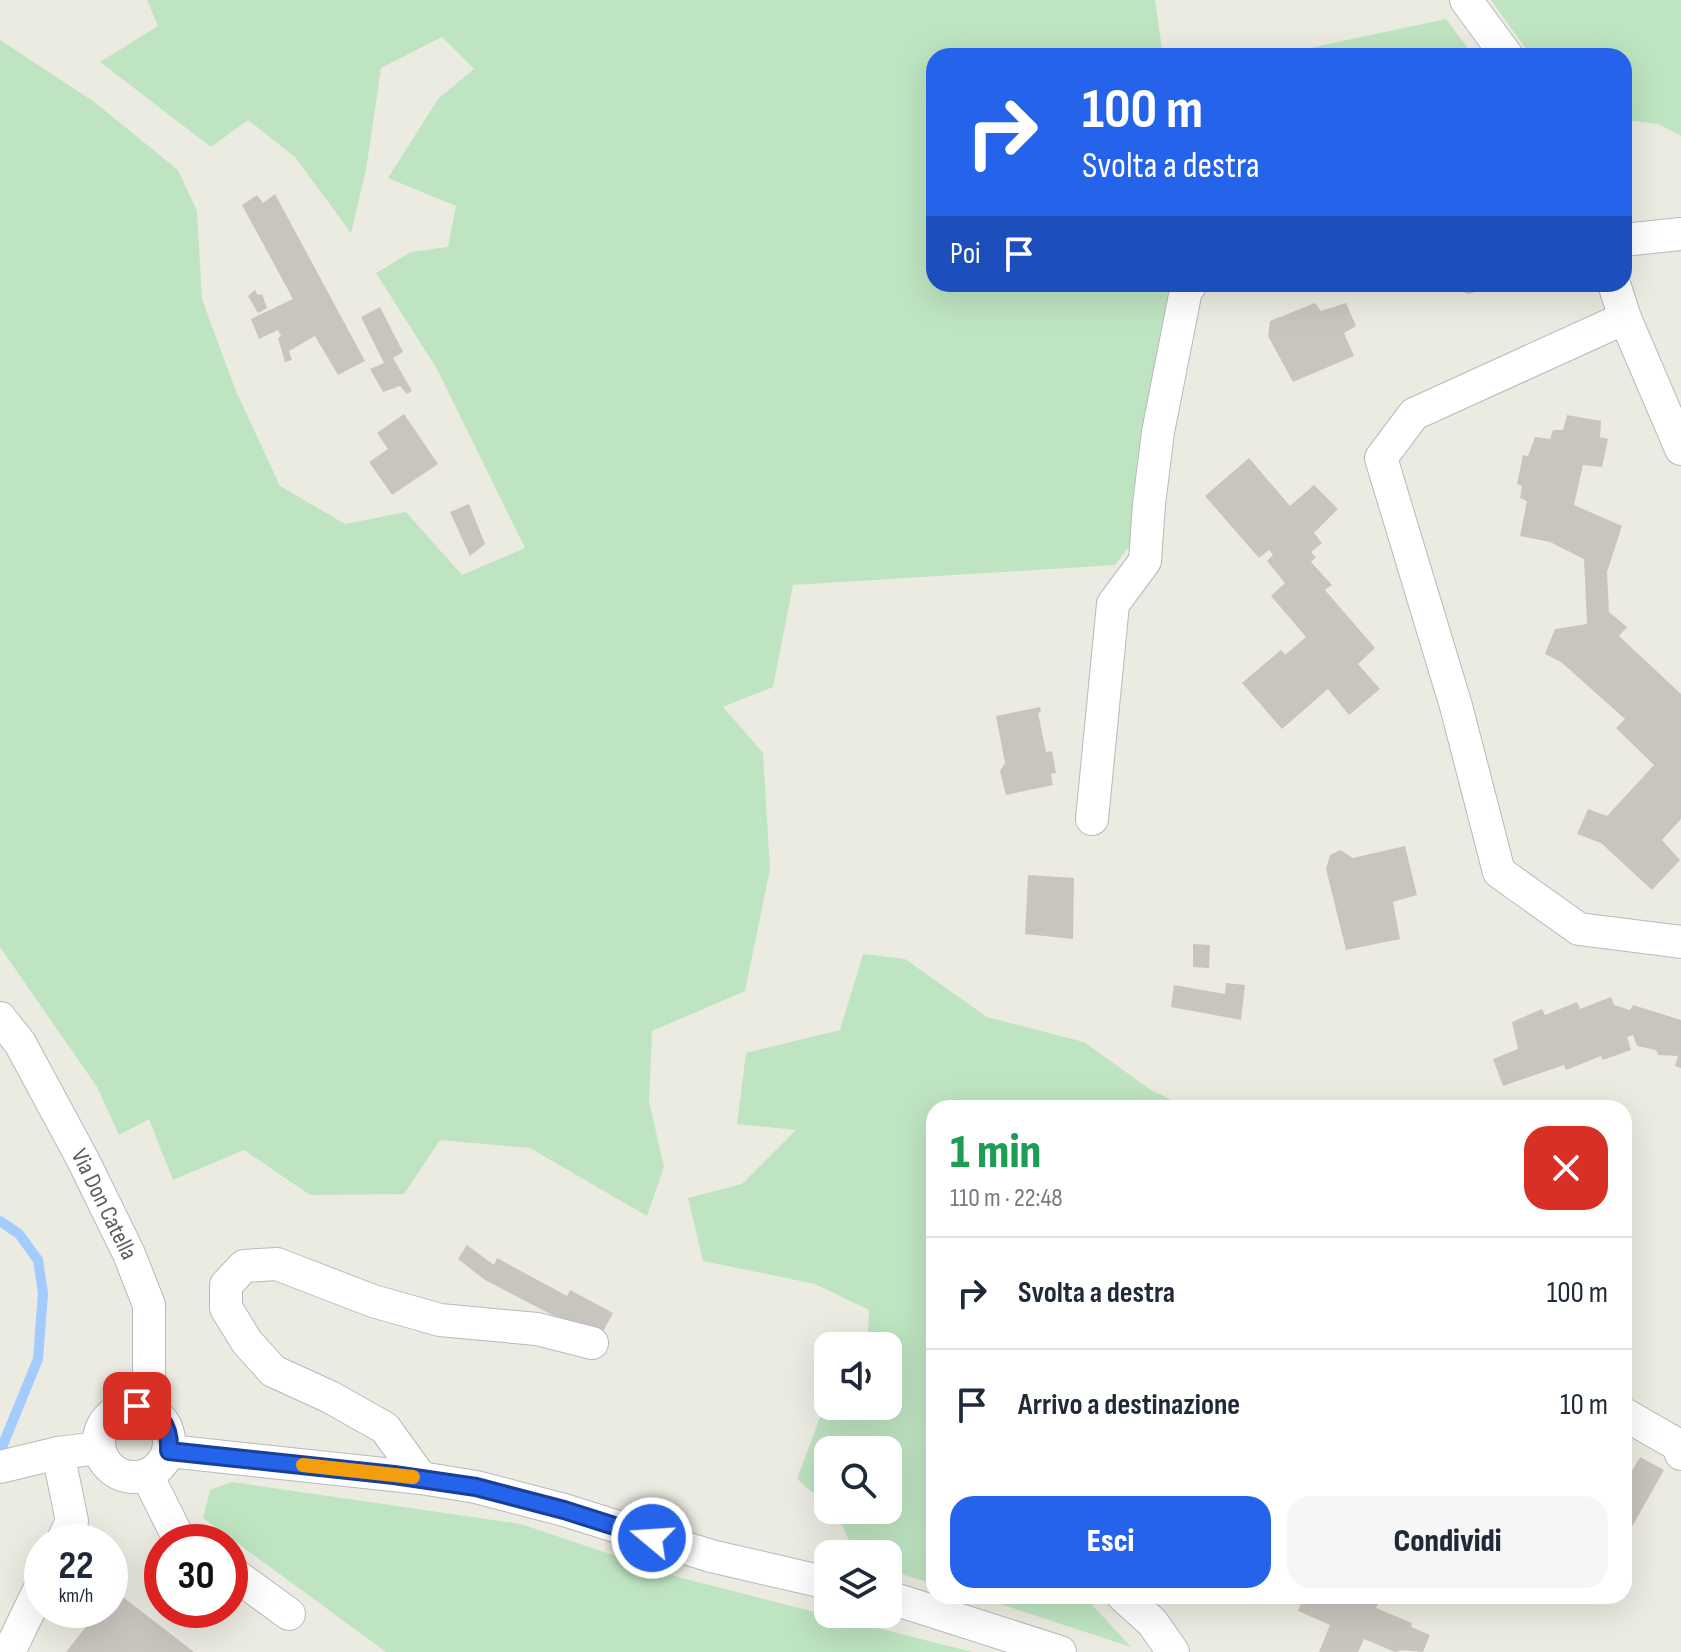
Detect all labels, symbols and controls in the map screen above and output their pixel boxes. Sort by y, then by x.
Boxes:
text: 100 m [1082,77,1203,144]
icon: right [950,80,1054,184]
text: Svolta a destra [1082,145,1260,188]
icon: arrive [997,232,1041,276]
text: Poi [950,236,981,272]
text: 1 min [950,1124,1041,1181]
button: close [1524,1126,1608,1210]
street label: Via Don Catella [65,1144,143,1264]
text: 110 m · 22:48 [950,1183,1063,1214]
icon: right [950,1271,994,1315]
text: Svolta a destra [1018,1275,1175,1311]
text: 100 m [1547,1275,1608,1311]
map controls [814,1332,902,1628]
button: sound [814,1332,902,1420]
pin [103,1372,171,1440]
icon: arrive [950,1383,994,1427]
icon: arrive [115,1384,159,1428]
text: Arrivo a destinazione [1018,1387,1240,1423]
text: 10 m [1560,1387,1608,1423]
button: search [814,1436,902,1524]
position arrow [610,1496,694,1580]
button: Esci [950,1496,1271,1588]
button: Condividi [1287,1496,1608,1588]
speed limit sign: 30 [144,1524,248,1628]
button: layers [814,1540,902,1628]
text: 22 [58,1542,94,1590]
text: km/h [59,1584,93,1608]

